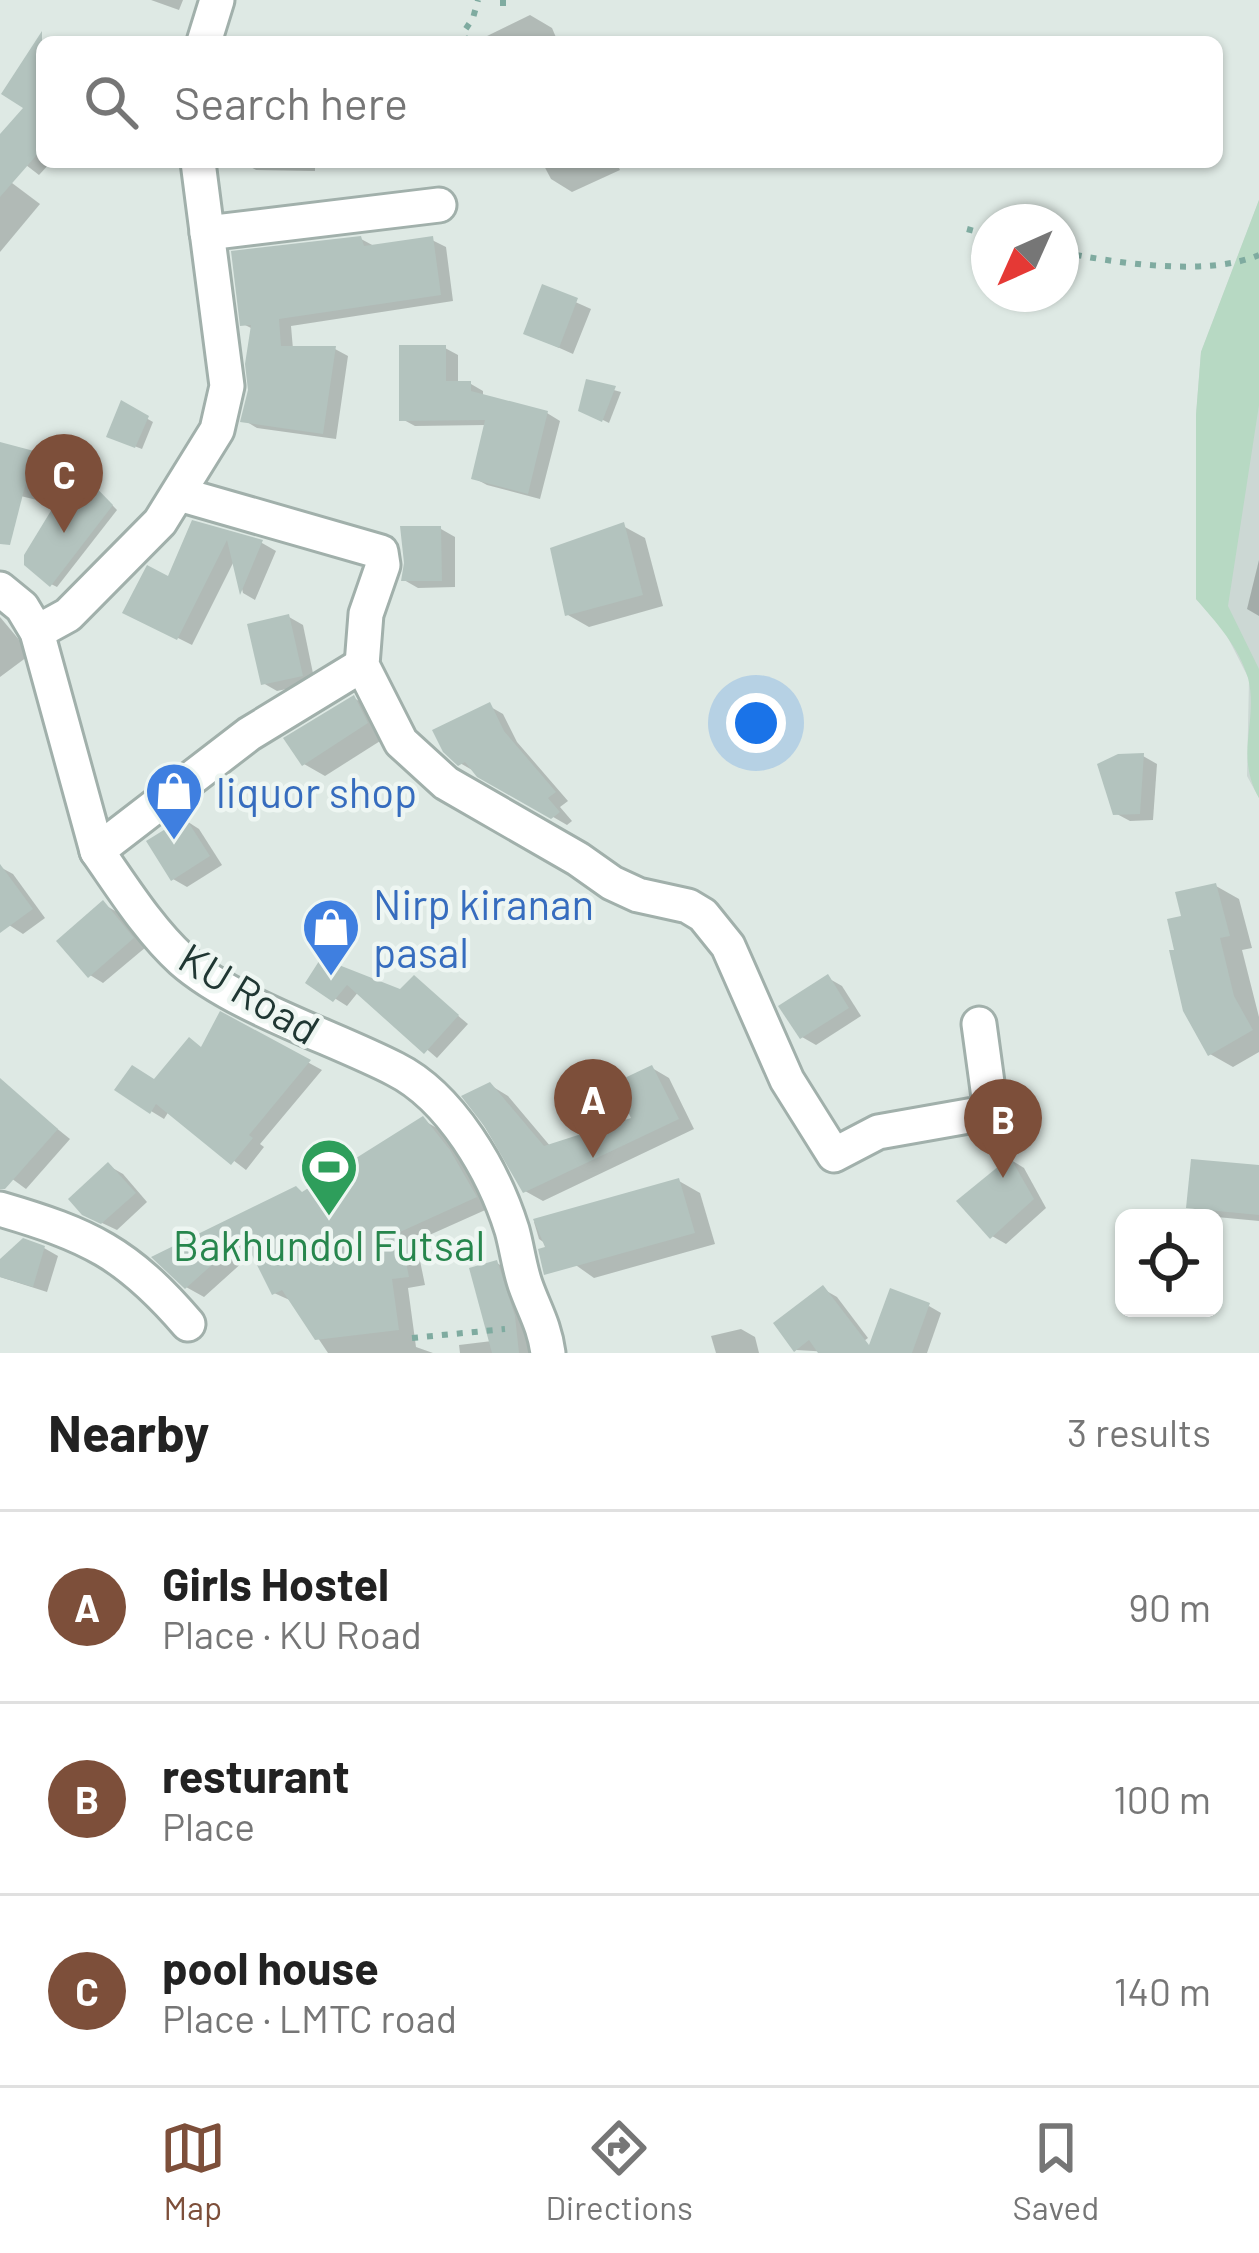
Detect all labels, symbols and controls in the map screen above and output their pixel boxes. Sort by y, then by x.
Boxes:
search box [36,36,1223,168]
icon: search [78,69,144,135]
text: Search here [174,75,408,129]
north arrow [971,204,1079,312]
pin: C [25,434,103,533]
your location [726,693,786,753]
shop icon: liquor shop [143,760,205,842]
place label: liquor shop [216,766,417,817]
place label: Nirp kiranan pasal [373,878,594,977]
shop icon: Nirp kiranan pasal [300,896,362,978]
street label: KU Road [171,931,329,1053]
pin: A [554,1059,632,1158]
pin: B [964,1079,1042,1178]
sports icon: Bakhundol Futsal [298,1136,360,1218]
map controls [1115,1209,1223,1317]
button: locate [1115,1209,1223,1317]
place label: Bakhundol Futsal [173,1219,485,1269]
text: Nearby [48,1401,209,1462]
text: 3 results [1067,1408,1211,1455]
text: Girls Hostel [162,1556,389,1610]
text: A [74,1583,100,1630]
text: 90 m [1129,1583,1211,1630]
text: Place · KU Road [162,1610,422,1657]
text: resturant [162,1748,350,1802]
text: B [75,1775,99,1822]
text: 100 m [1113,1775,1211,1822]
text: Place [162,1802,255,1849]
text: pool house [162,1940,379,1994]
text: C [75,1967,99,2014]
text: 140 m [1114,1967,1211,2014]
text: Place · LMTC road [162,1994,457,2041]
tab: Map [160,2115,226,2227]
tab: Directions [545,2115,693,2227]
tab: Saved [1013,2115,1099,2227]

